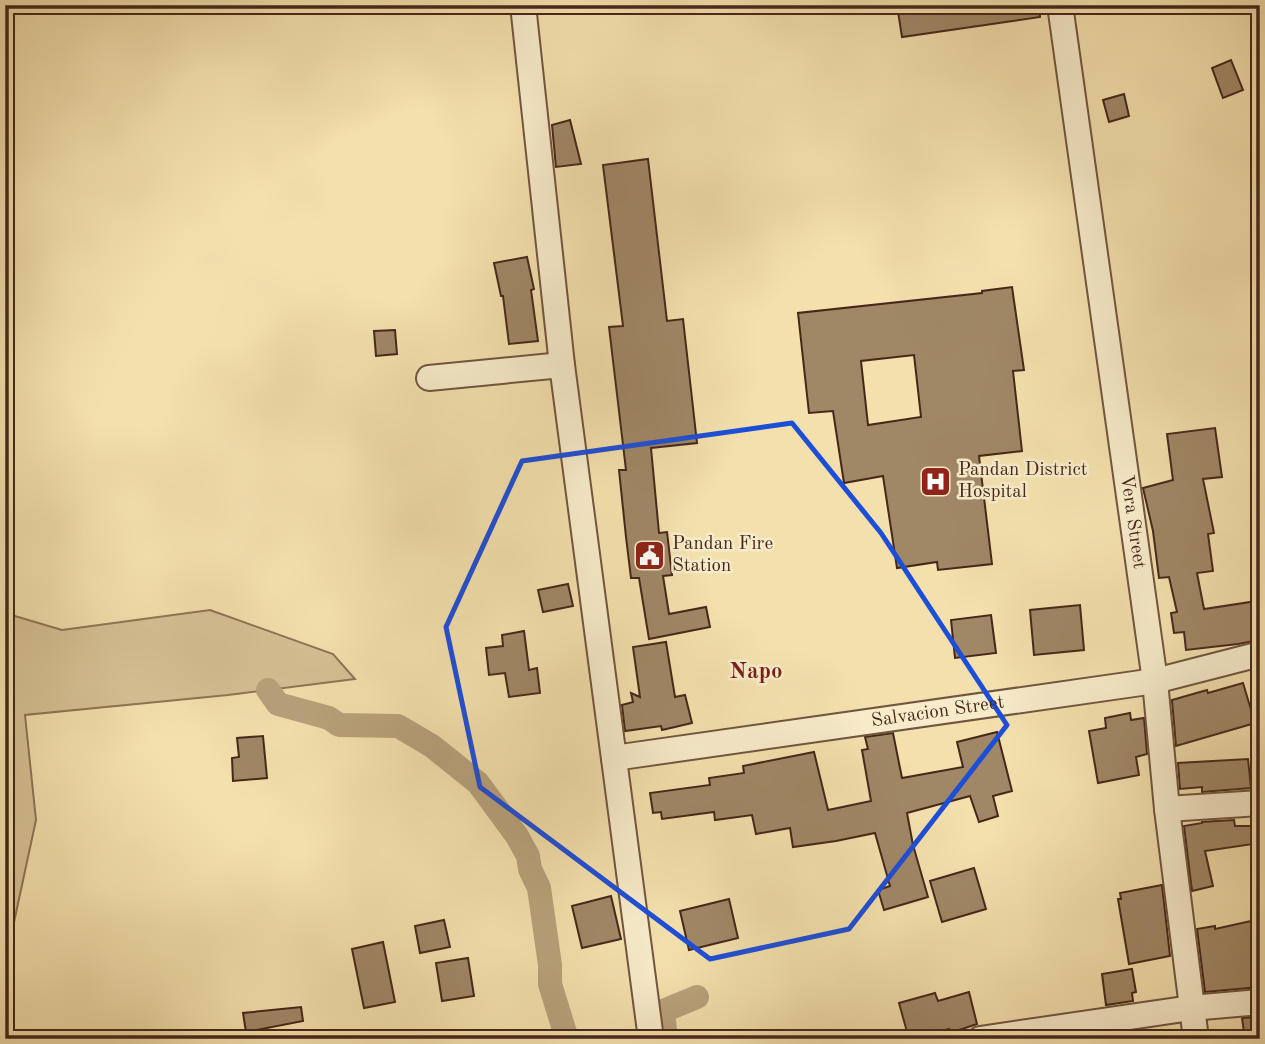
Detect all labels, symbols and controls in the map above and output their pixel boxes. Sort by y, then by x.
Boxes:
place label: Pandan District Hospital [958,461,1087,502]
hospital icon: Pandan District Hospital [918,464,952,498]
street label: Vera Street [1117,474,1149,570]
place label: Pandan Fire Station [672,535,773,576]
public building icon: Pandan Fire Station [632,538,666,572]
district label: Napo [729,660,783,683]
street label: Salvacion Street [870,693,1005,731]

